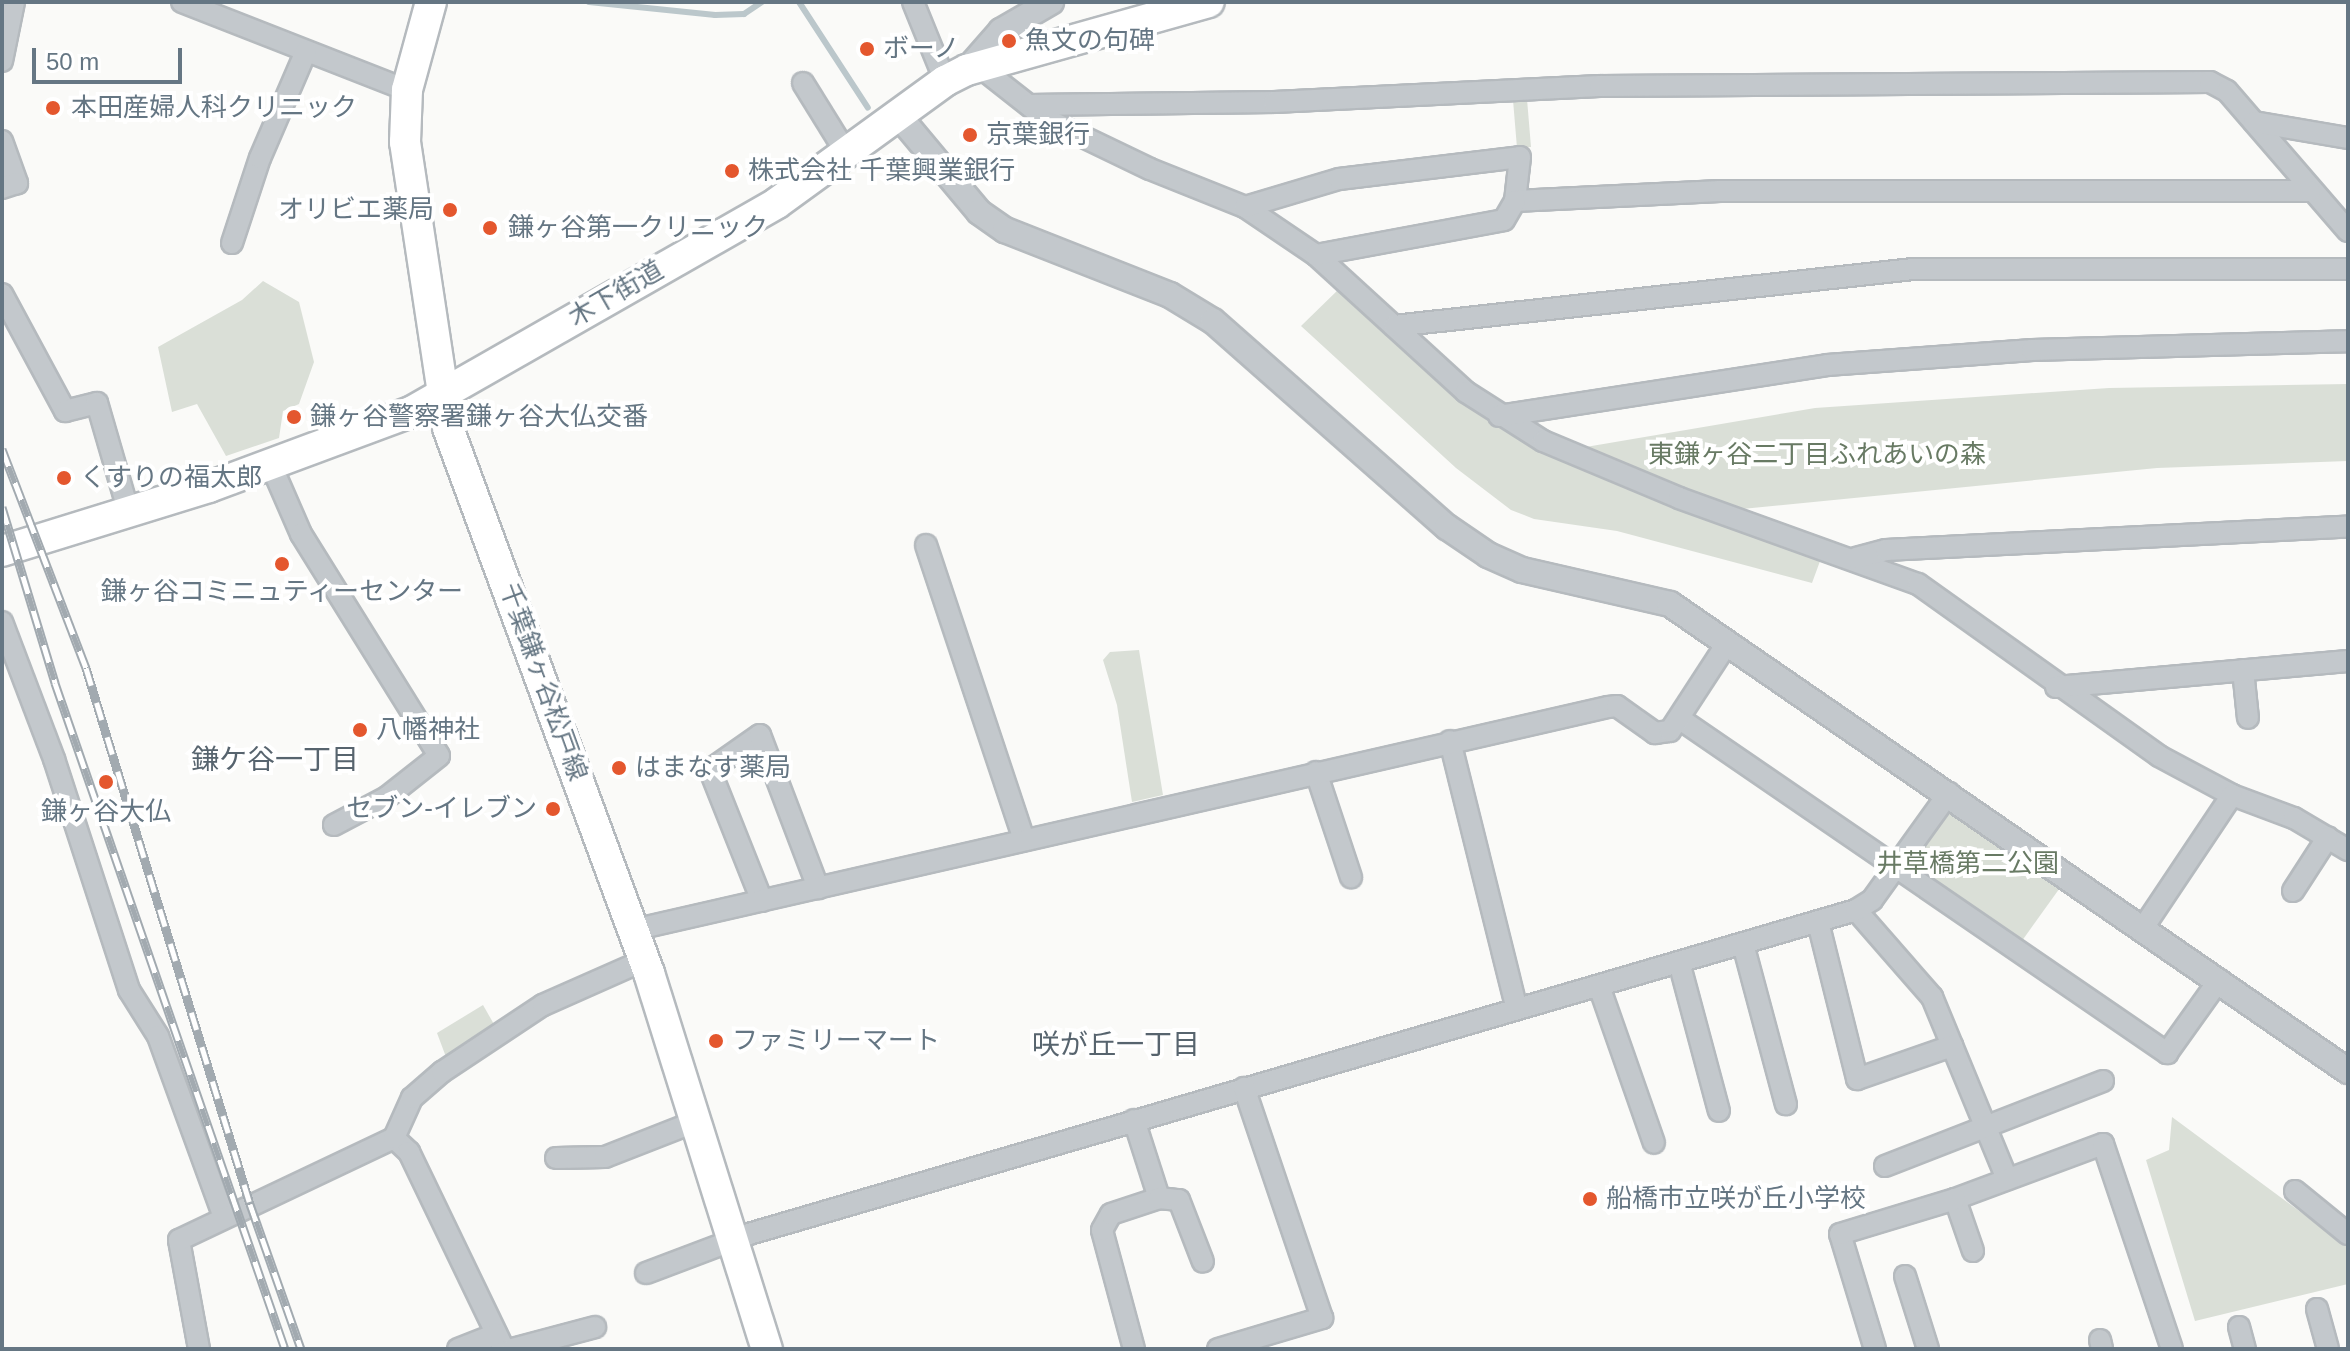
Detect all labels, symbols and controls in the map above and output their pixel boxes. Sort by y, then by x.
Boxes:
place label: 魚文の句碑 [1025,25,1155,57]
scale bar [36,32,186,82]
marker: 魚文の句碑 [1000,32,1018,50]
place label: ボーノ [883,33,961,65]
marker: ボーノ [858,40,876,58]
text: 50 m [46,48,99,75]
place label: 本田産婦人科クリニック [71,92,357,124]
marker: 本田産婦人科クリニック [42,97,64,119]
place label: 京葉銀行 [986,119,1090,151]
marker: 京葉銀行 [961,126,979,144]
place label: 株式会社 千葉興業銀行 [748,155,1015,187]
marker: 株式会社 千葉興業銀行 [723,162,741,180]
place label: オリビエ薬局 [278,194,434,226]
marker: オリビエ薬局 [441,201,459,219]
place label: 鎌ヶ谷第一クリニック [508,212,768,244]
marker: 鎌ヶ谷第一クリニック [479,217,501,239]
street label: 木下街道 [563,254,669,334]
place label: 鎌ヶ谷警察署鎌ヶ谷大仏交番 [310,401,648,433]
marker: 鎌ヶ谷警察署鎌ヶ谷大仏交番 [285,408,303,426]
park label: 東鎌ヶ谷二丁目ふれあいの森 [1648,439,1986,471]
place label: くすりの福太郎 [80,462,262,494]
marker: くすりの福太郎 [55,469,73,487]
marker: 鎌ヶ谷コミニュティーセンター [273,555,291,573]
place label: 鎌ヶ谷コミニュティーセンター [100,576,464,608]
street label: 千葉鎌ヶ谷松戸線 [493,579,593,785]
place label: 八幡神社 [376,714,480,746]
marker: 八幡神社 [351,721,369,739]
district label: 鎌ケ谷一丁目 [191,743,359,777]
place label: はまなす薬局 [635,752,791,784]
marker: はまなす薬局 [610,759,628,777]
marker: 鎌ヶ谷大仏 [95,771,117,793]
place label: セブン-イレブン [346,793,537,825]
place label: 鎌ヶ谷大仏 [41,796,171,828]
marker: セブン-イレブン [544,800,562,818]
park label: 井草橋第二公園 [1877,848,2059,880]
place label: ファミリーマート [732,1025,940,1057]
district label: 咲が丘一丁目 [1032,1028,1200,1062]
marker: ファミリーマート [707,1032,725,1050]
place label: 船橋市立咲が丘小学校 [1606,1183,1866,1215]
marker: 船橋市立咲が丘小学校 [1581,1190,1599,1208]

